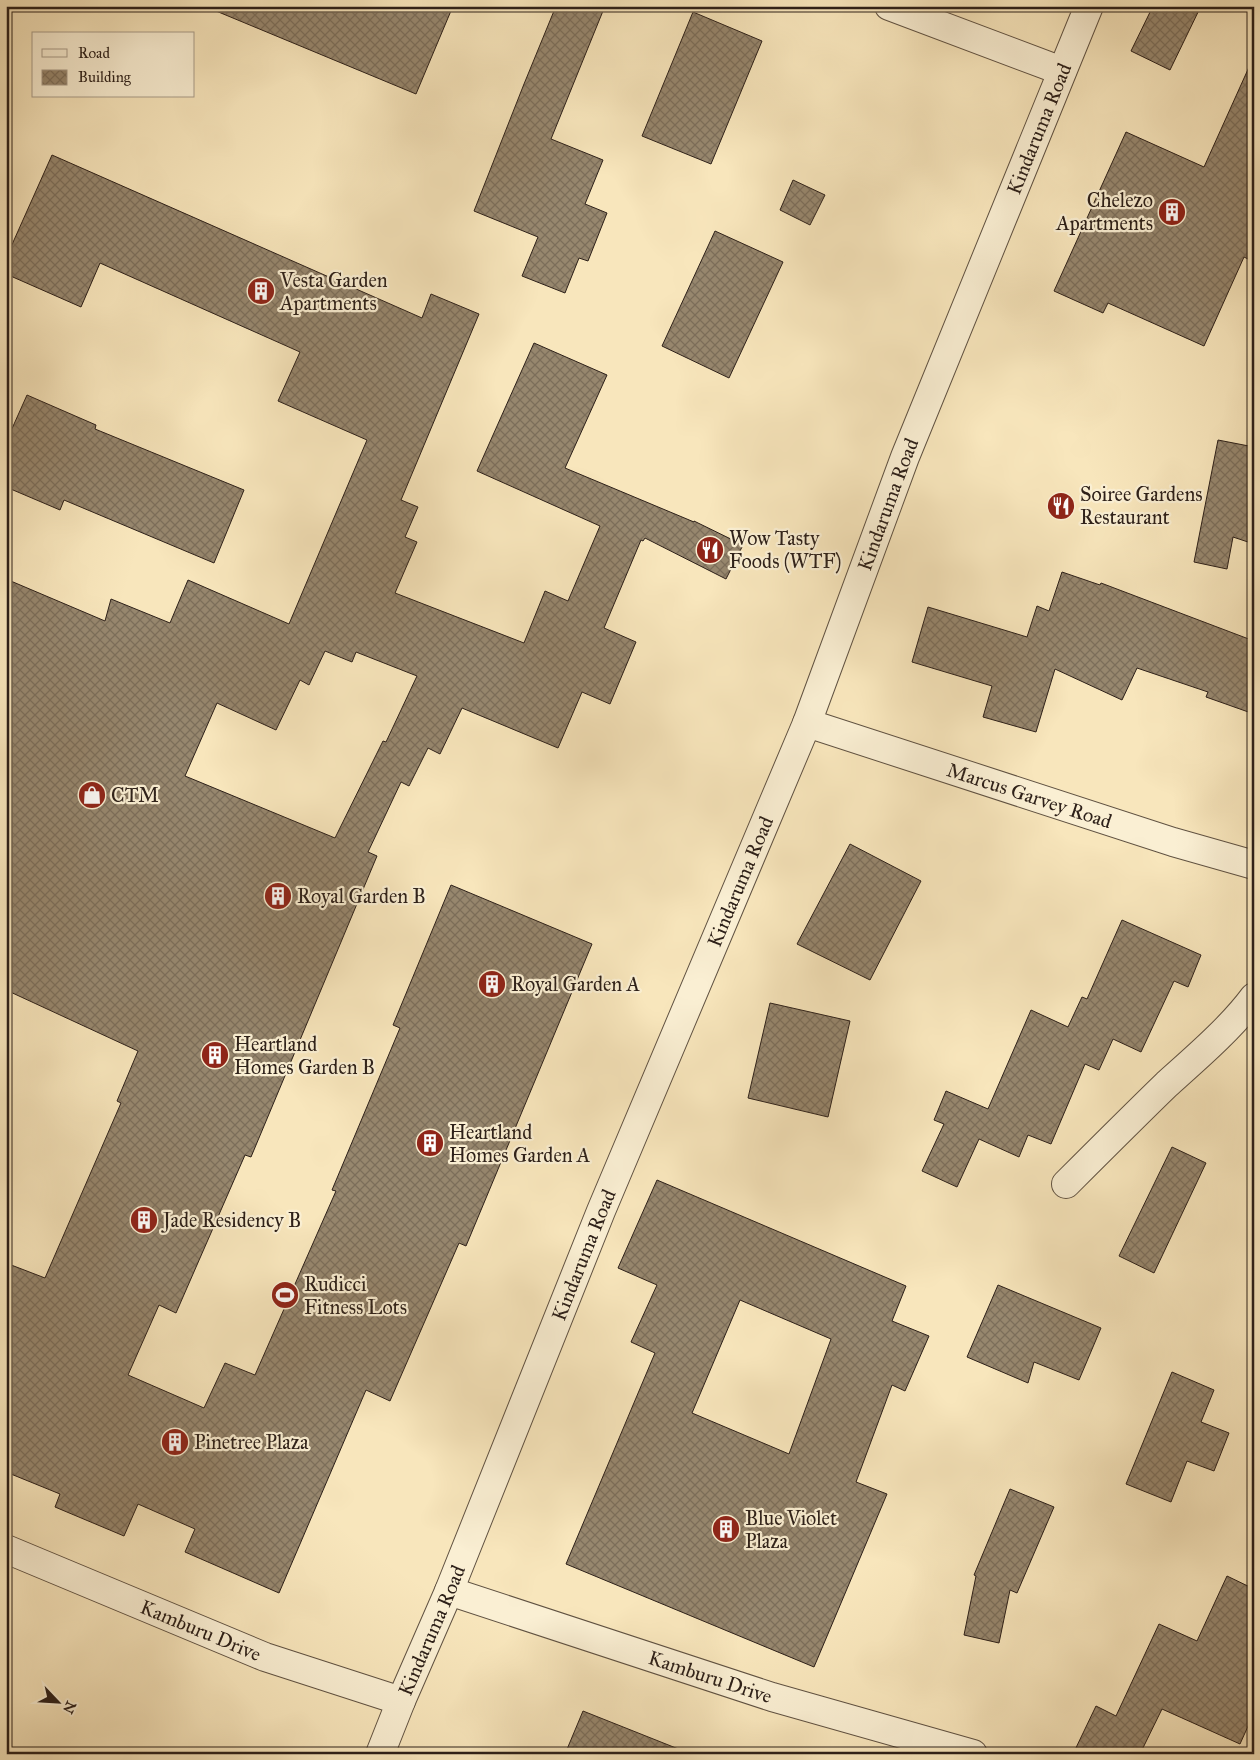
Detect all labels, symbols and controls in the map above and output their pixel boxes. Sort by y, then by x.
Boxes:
legend [32,32,195,98]
text: Road [78,44,110,62]
street label: Kindaruma Road [1001,60,1076,198]
text: Building [78,68,132,86]
place label: Chelezo Apartments [1055,188,1153,235]
building icon: Chelezo Apartments [1157,197,1187,227]
place label: Vesta Garden Apartments [279,268,388,315]
building icon: Vesta Garden Apartments [246,276,276,306]
street label: Kindaruma Road [852,435,923,574]
place label: Soiree Gardens Restaurant [1080,482,1203,529]
restaurant icon: Soiree Gardens Restaurant [1046,491,1076,521]
place label: Wow Tasty Foods (WTF) [729,526,841,574]
restaurant icon: Wow Tasty Foods (WTF) [695,535,725,565]
street label: Marcus Garvey Road [944,757,1115,833]
shop icon: CTM [77,780,107,810]
place label: CTM [111,783,159,807]
street label: Kindaruma Road [702,813,778,950]
building icon: Royal Garden B [263,881,293,911]
place label: Royal Garden B [297,884,426,908]
building icon: Royal Garden A [477,969,507,999]
place label: Royal Garden A [511,972,640,996]
place label: Heartland Homes Garden B [234,1032,375,1079]
building icon: Heartland Homes Garden B [200,1040,230,1070]
place label: Heartland Homes Garden A [449,1120,591,1167]
building icon: Heartland Homes Garden A [415,1128,445,1158]
street label: Kindaruma Road [546,1186,621,1324]
building icon: Jade Residency B [129,1205,159,1235]
place label: Jade Residency B [161,1208,301,1233]
place label: Rudicci Fitness Lots [304,1272,407,1319]
sports icon: Rudicci Fitness Lots [270,1280,300,1310]
building icon: Pinetree Plaza [160,1427,190,1457]
place label: Pinetree Plaza [194,1430,309,1454]
place label: Blue Violet Plaza [745,1506,837,1553]
building icon: Blue Violet Plaza [711,1514,741,1544]
street label: Kindaruma Road [393,1562,470,1699]
street label: Kamburu Drive [137,1594,265,1666]
street label: Kamburu Drive [645,1645,775,1708]
north arrow [32,1678,82,1728]
text: N [59,1698,80,1716]

